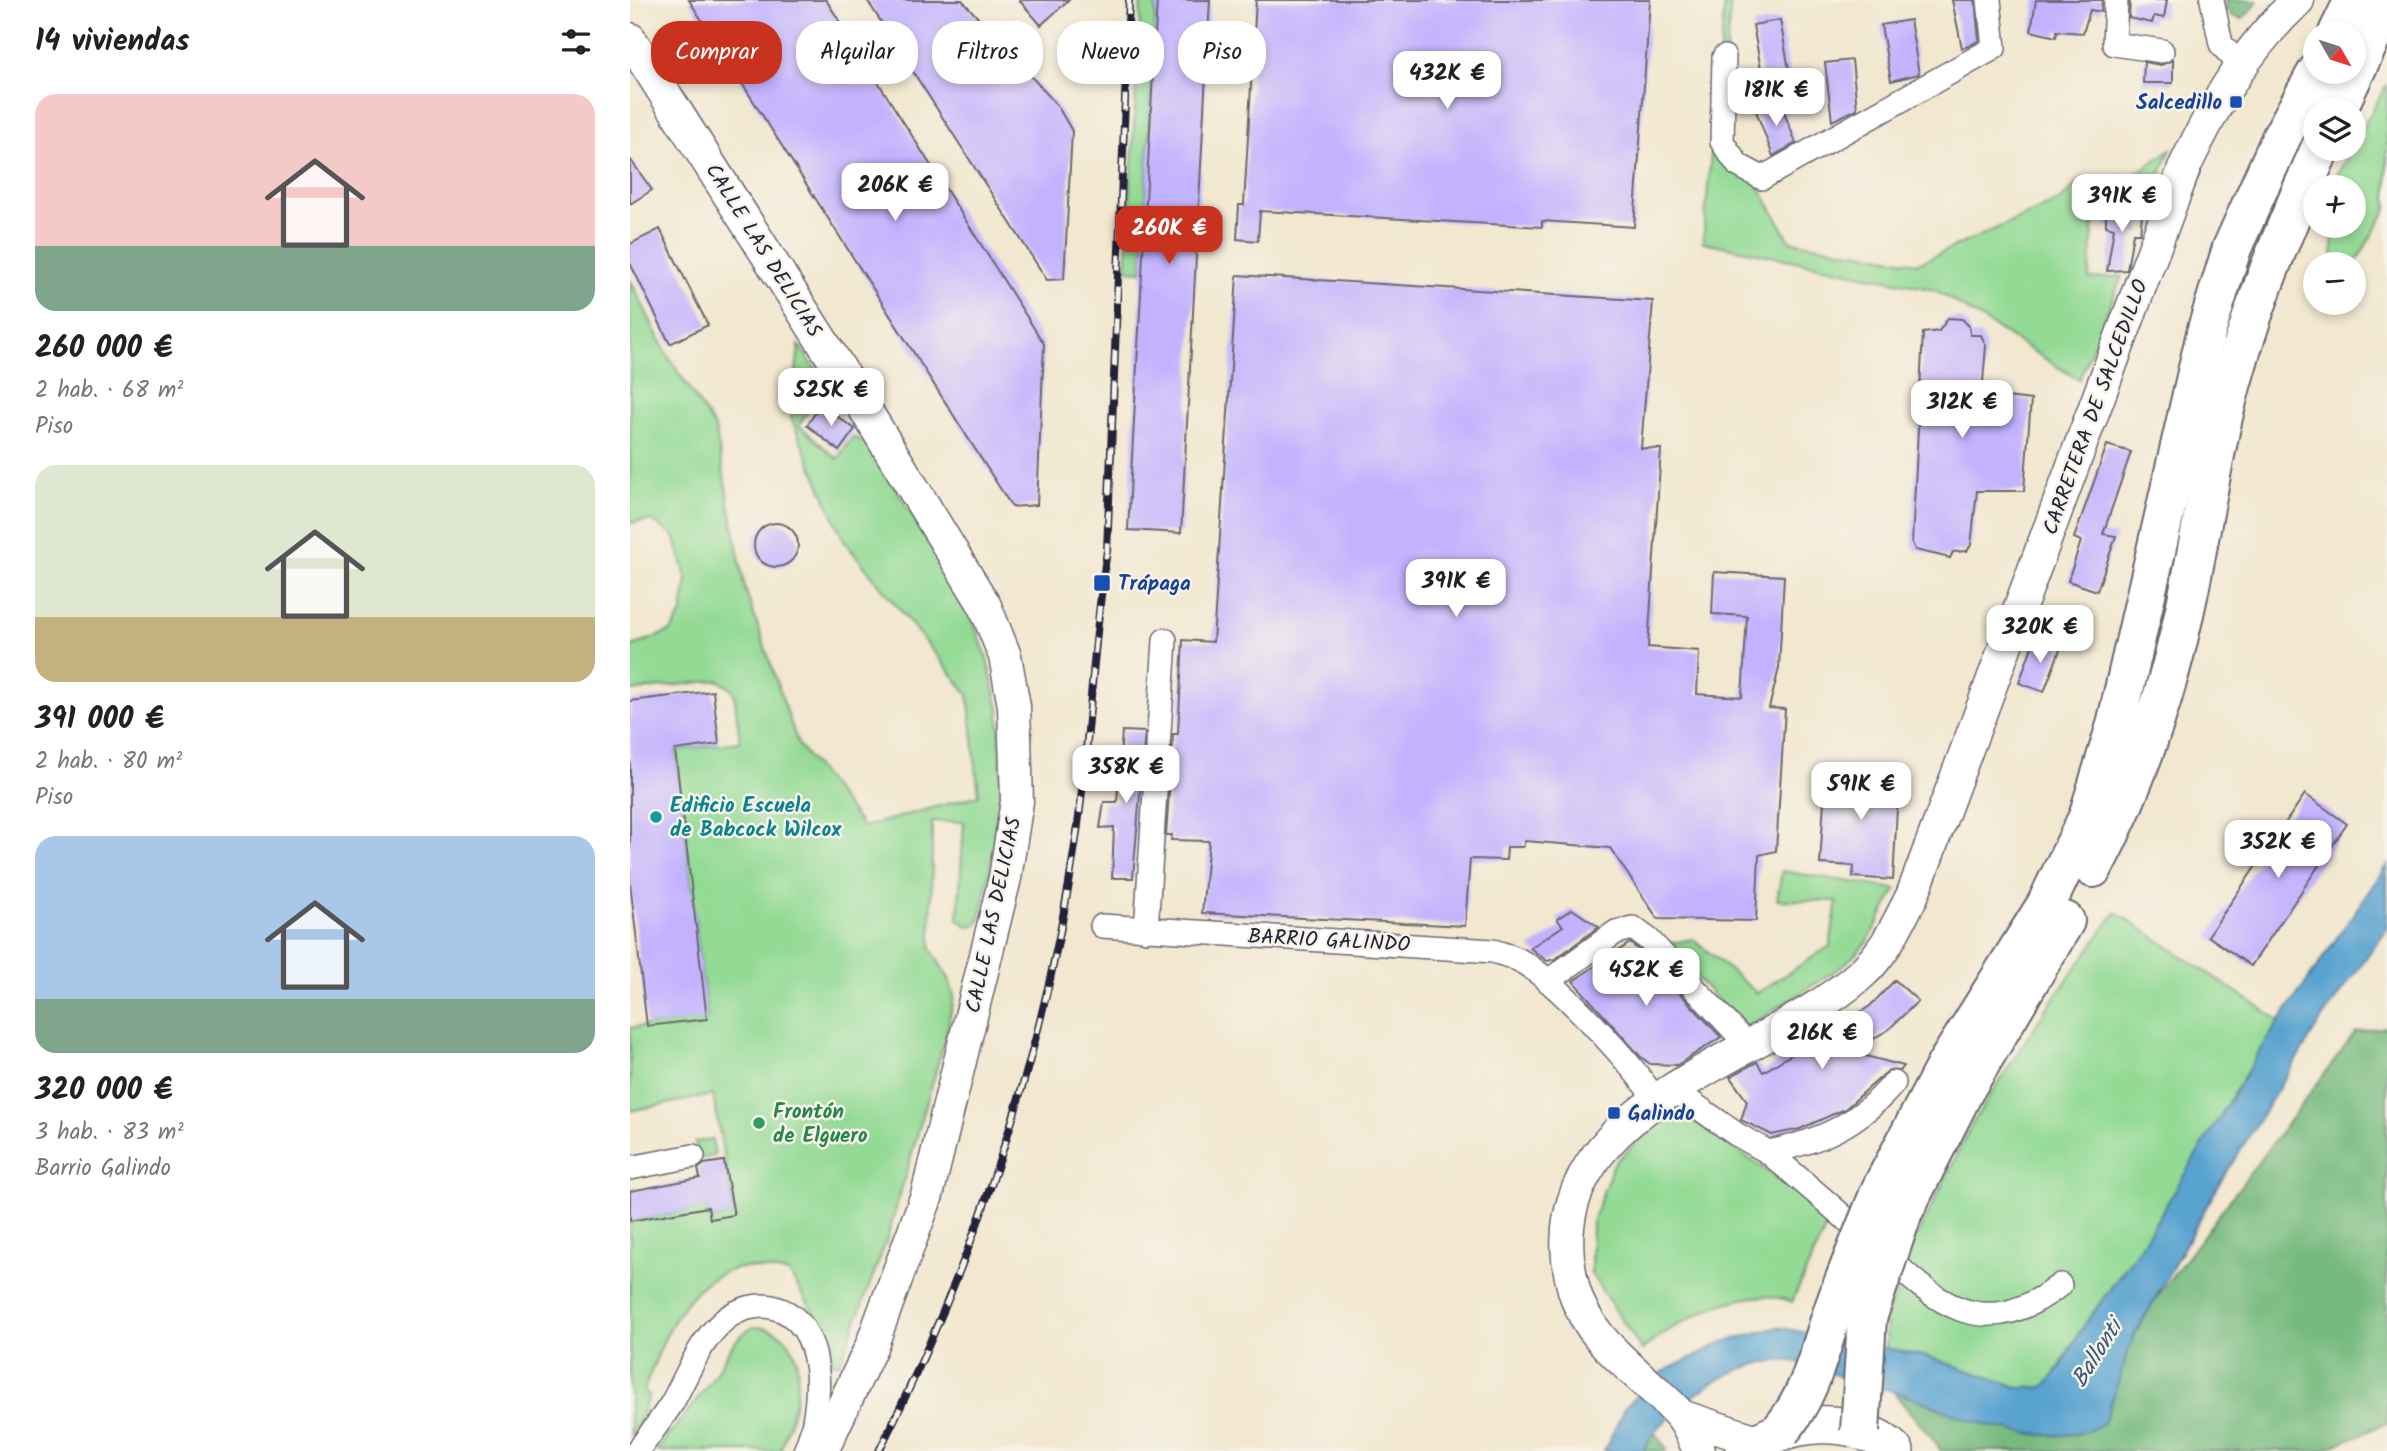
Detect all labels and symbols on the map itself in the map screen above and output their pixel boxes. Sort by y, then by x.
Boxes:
north arrow [2303,21,2366,84]
pin: 432K € [1390,52,1504,111]
pin: 181K € [1719,68,1833,128]
place label: Salcedillo [2136,87,2222,120]
marker: Salcedillo [2228,94,2244,110]
street label: CALLE LAS DELICIAS [696,157,830,344]
pin: 206K € [838,164,952,223]
pin: 391K € [2065,174,2179,234]
pin: 260K € [1112,206,1226,266]
street label: CARRETERA DE SALCEDILLO [2035,275,2158,540]
pin: 525K € [774,368,888,428]
pin: 312K € [1905,380,2019,440]
pin: 391K € [1399,560,1513,619]
place label: Trápaga [1118,568,1191,601]
marker: Trápaga [1092,573,1112,593]
pin: 320K € [1983,606,2097,665]
pin: 358K € [1069,746,1183,805]
pin: 591K € [1804,762,1918,822]
place label: Edificio Escuela de Babcock Wilcox [670,790,842,847]
marker: Edificio Escuela de Babcock Wilcox [648,809,664,825]
street label: CALLE LAS DELICIAS [958,814,1031,1016]
pin: 352K € [2221,820,2335,880]
street label: BARRIO GALINDO [1247,921,1411,962]
pin: 452K € [1589,948,1703,1008]
pin: 216K € [1765,1012,1879,1071]
place label: Frontón de Elguero [773,1096,868,1153]
place label: Galindo [1628,1098,1695,1131]
marker: Galindo [1606,1105,1622,1121]
marker: Frontón de Elguero [751,1115,767,1131]
water label: Ballonti [2063,1309,2135,1395]

